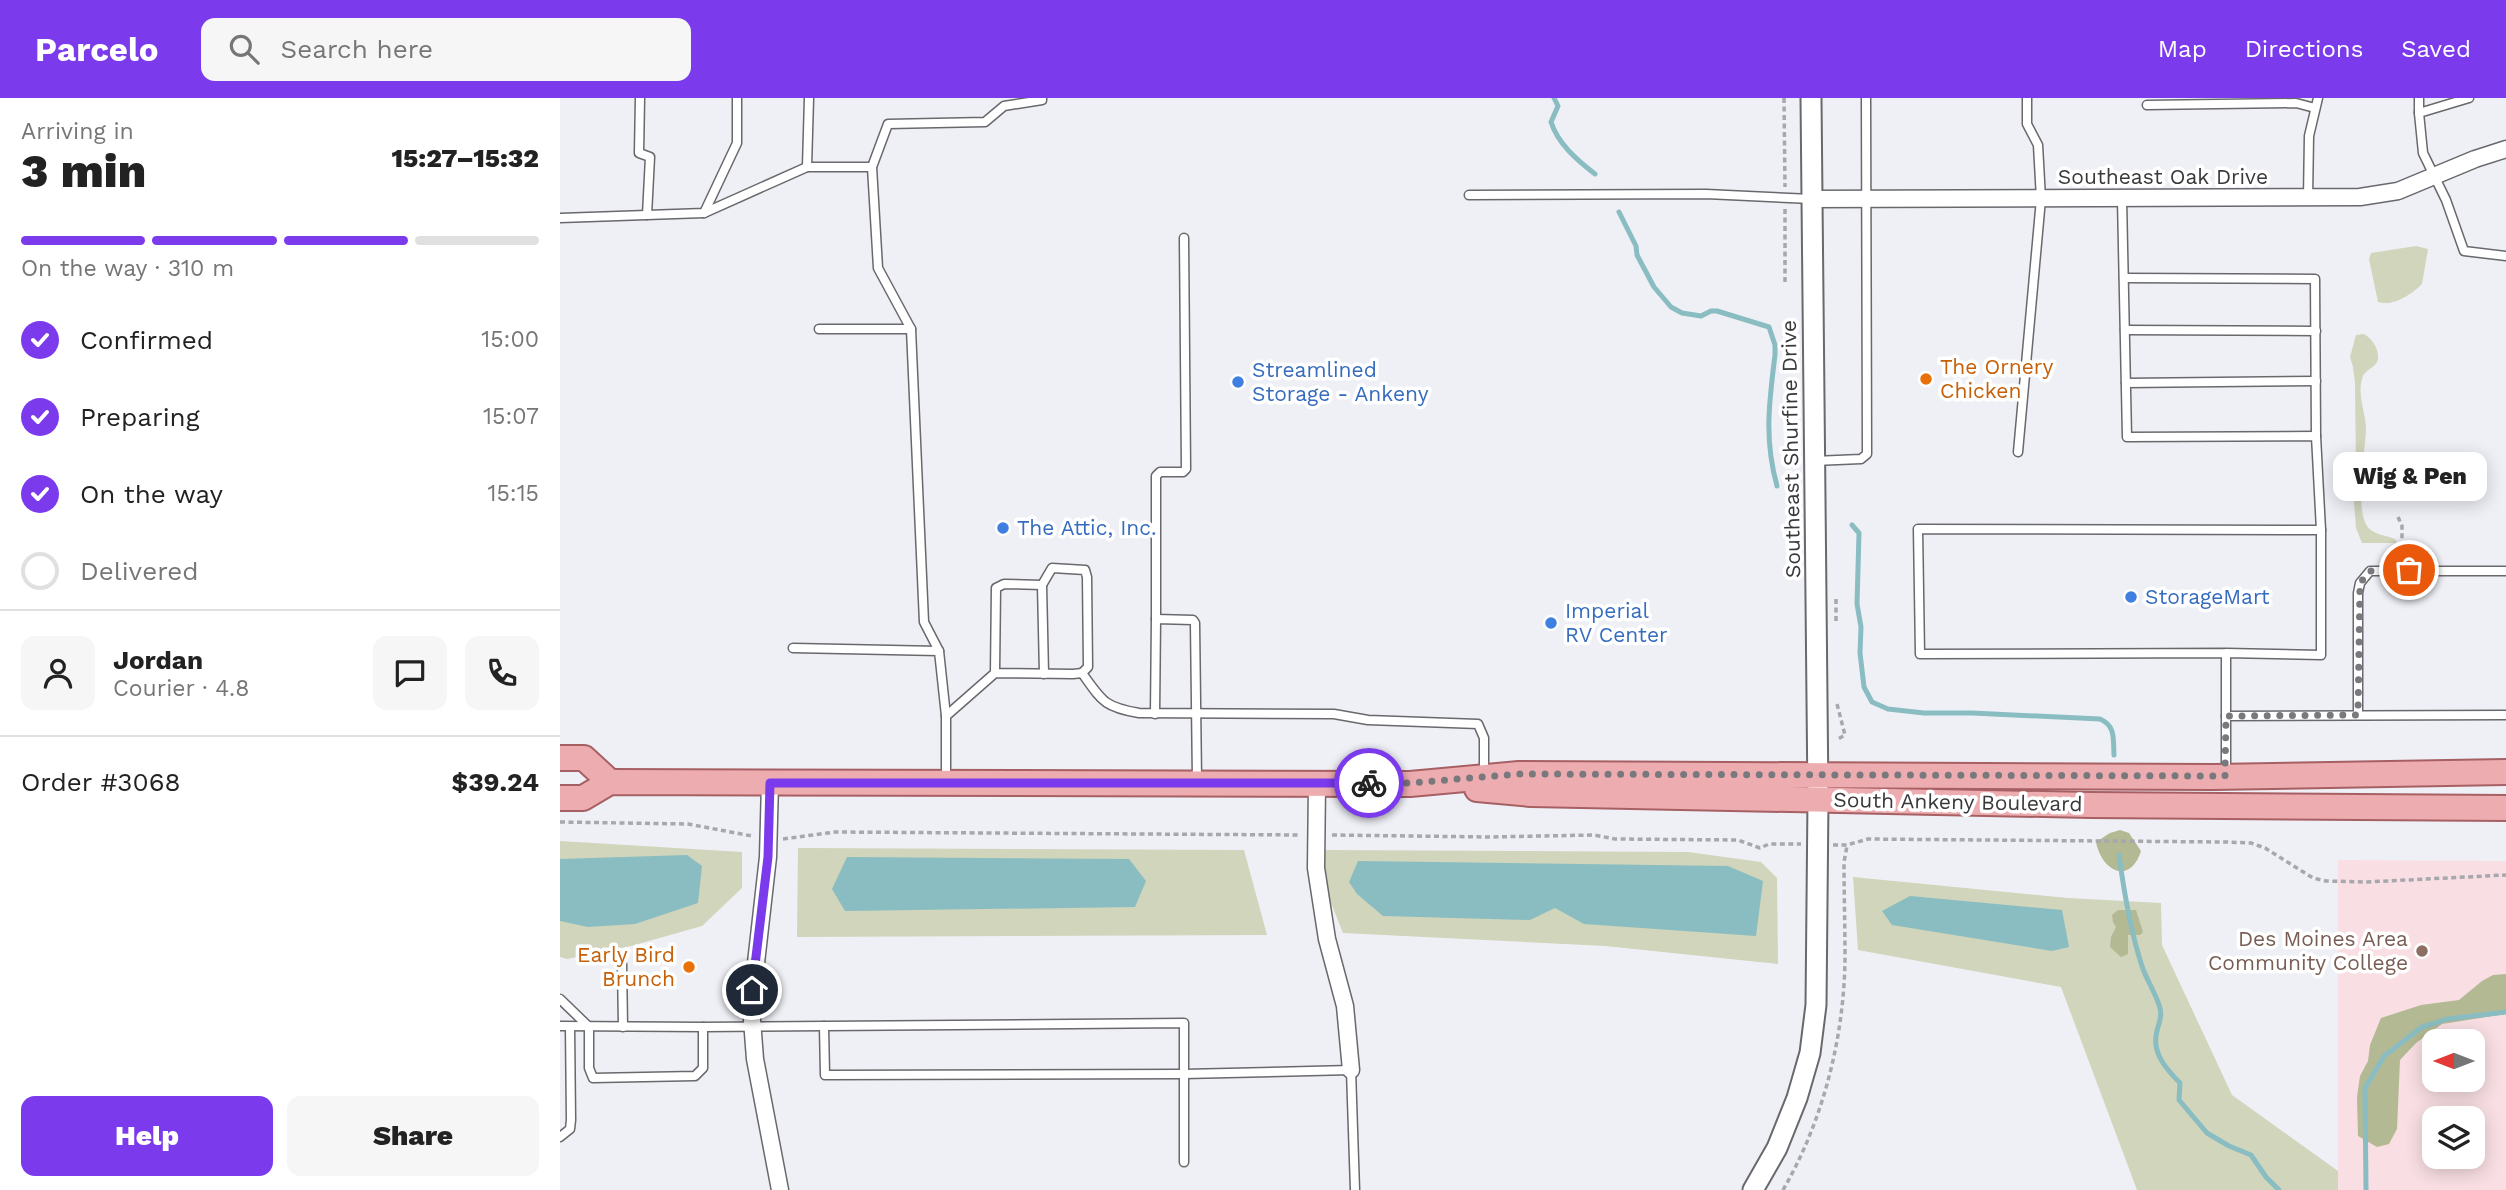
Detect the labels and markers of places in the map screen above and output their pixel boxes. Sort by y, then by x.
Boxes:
place label: The Ornery Chicken [1940,354,2053,403]
place label: Streamlined Storage - Ankeny [1252,357,1429,406]
marker: The Ornery Chicken [1918,371,1934,387]
marker: Streamlined Storage - Ankeny [1230,374,1246,390]
callout: Wig & Pen [2332,451,2486,500]
place label: The Attic, Inc. [1017,515,1157,540]
marker: The Attic, Inc. [995,520,1011,536]
pin [2379,540,2439,600]
place label: StorageMart [2145,584,2270,609]
marker: StorageMart [2123,589,2139,605]
place label: Imperial RV Center [1565,598,1668,647]
marker: Imperial RV Center [1543,615,1559,631]
place label: Des Moines Area Community College [2208,926,2408,975]
place label: Early Bird Brunch [577,942,675,991]
marker: Des Moines Area Community College [2414,943,2430,959]
marker: Early Bird Brunch [681,959,697,975]
pin [722,960,782,1020]

